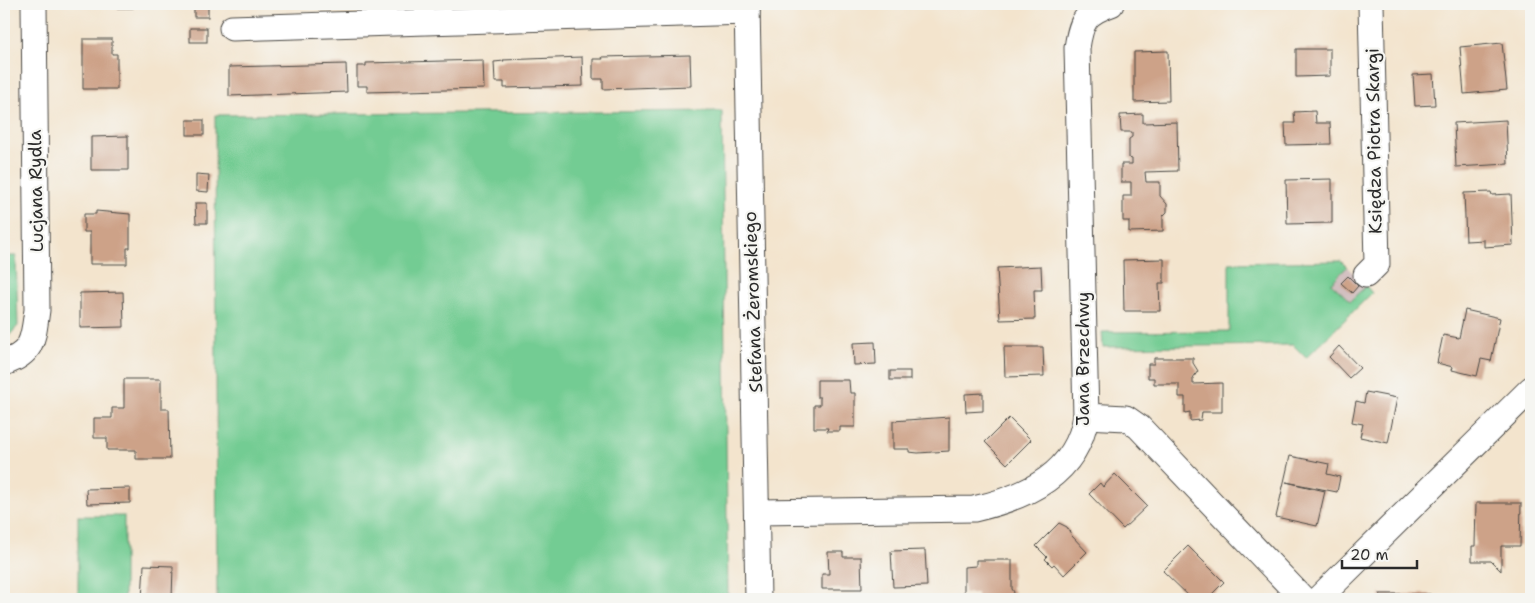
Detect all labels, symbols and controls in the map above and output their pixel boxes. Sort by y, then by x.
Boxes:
street label: Księdza Piotra Skargi [1360,48,1388,234]
street label: Lucjana Rydla [23,129,49,253]
street label: Stefana Żeromskiego [738,211,768,393]
street label: Jana Brzechwy [1071,292,1095,426]
scale bar [1342,538,1418,570]
text: 20 m [1350,545,1389,565]

